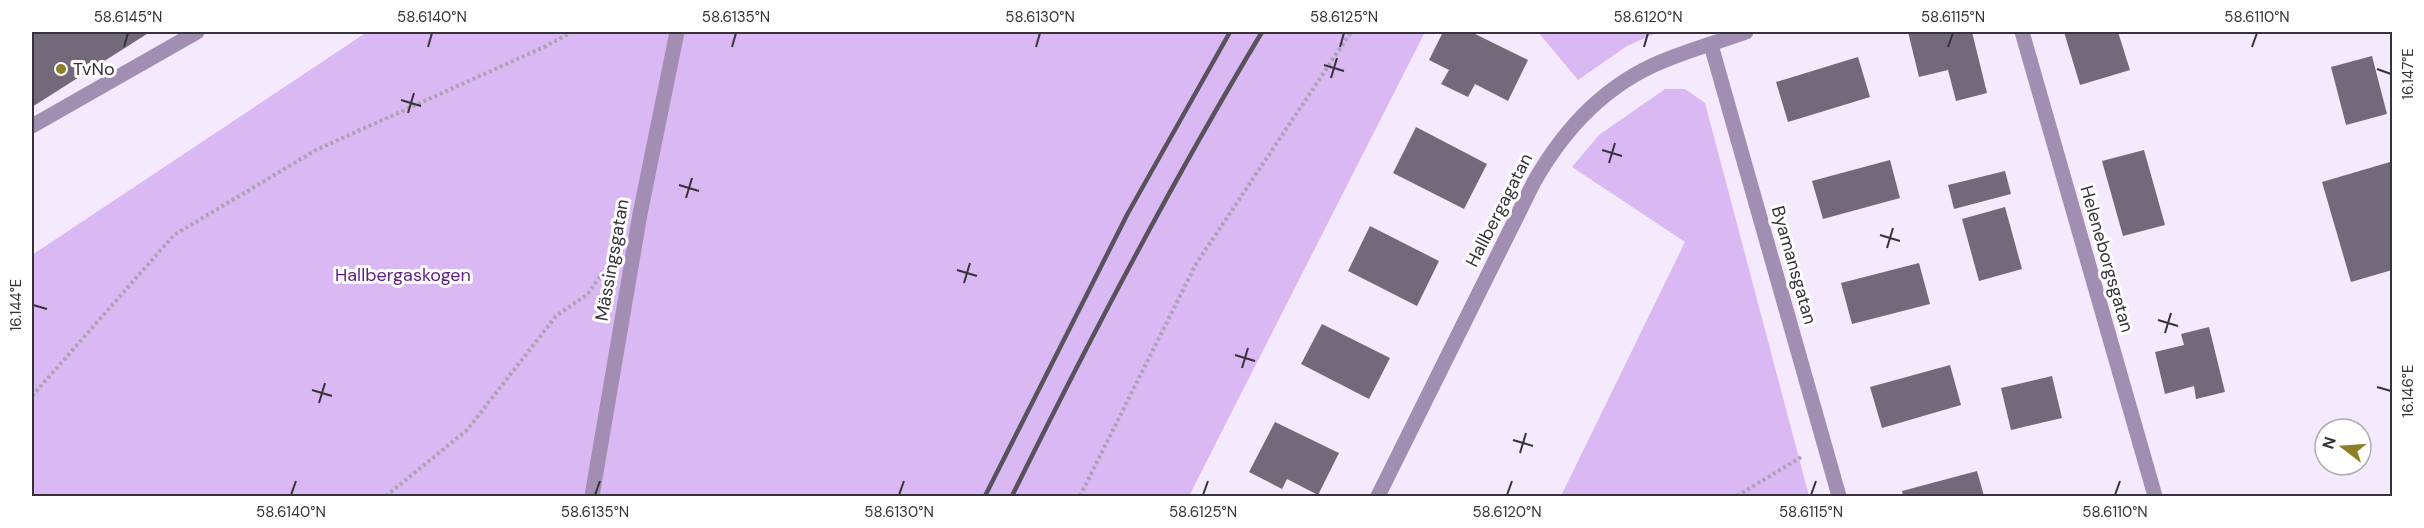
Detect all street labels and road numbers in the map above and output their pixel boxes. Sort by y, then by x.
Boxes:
street label: Hallbergagatan [1460,149,1538,271]
street label: Heleneborgsgatan [2075,183,2139,335]
street label: Mässingsgatan [589,197,635,323]
street label: Byamansgatan [1766,203,1822,327]

